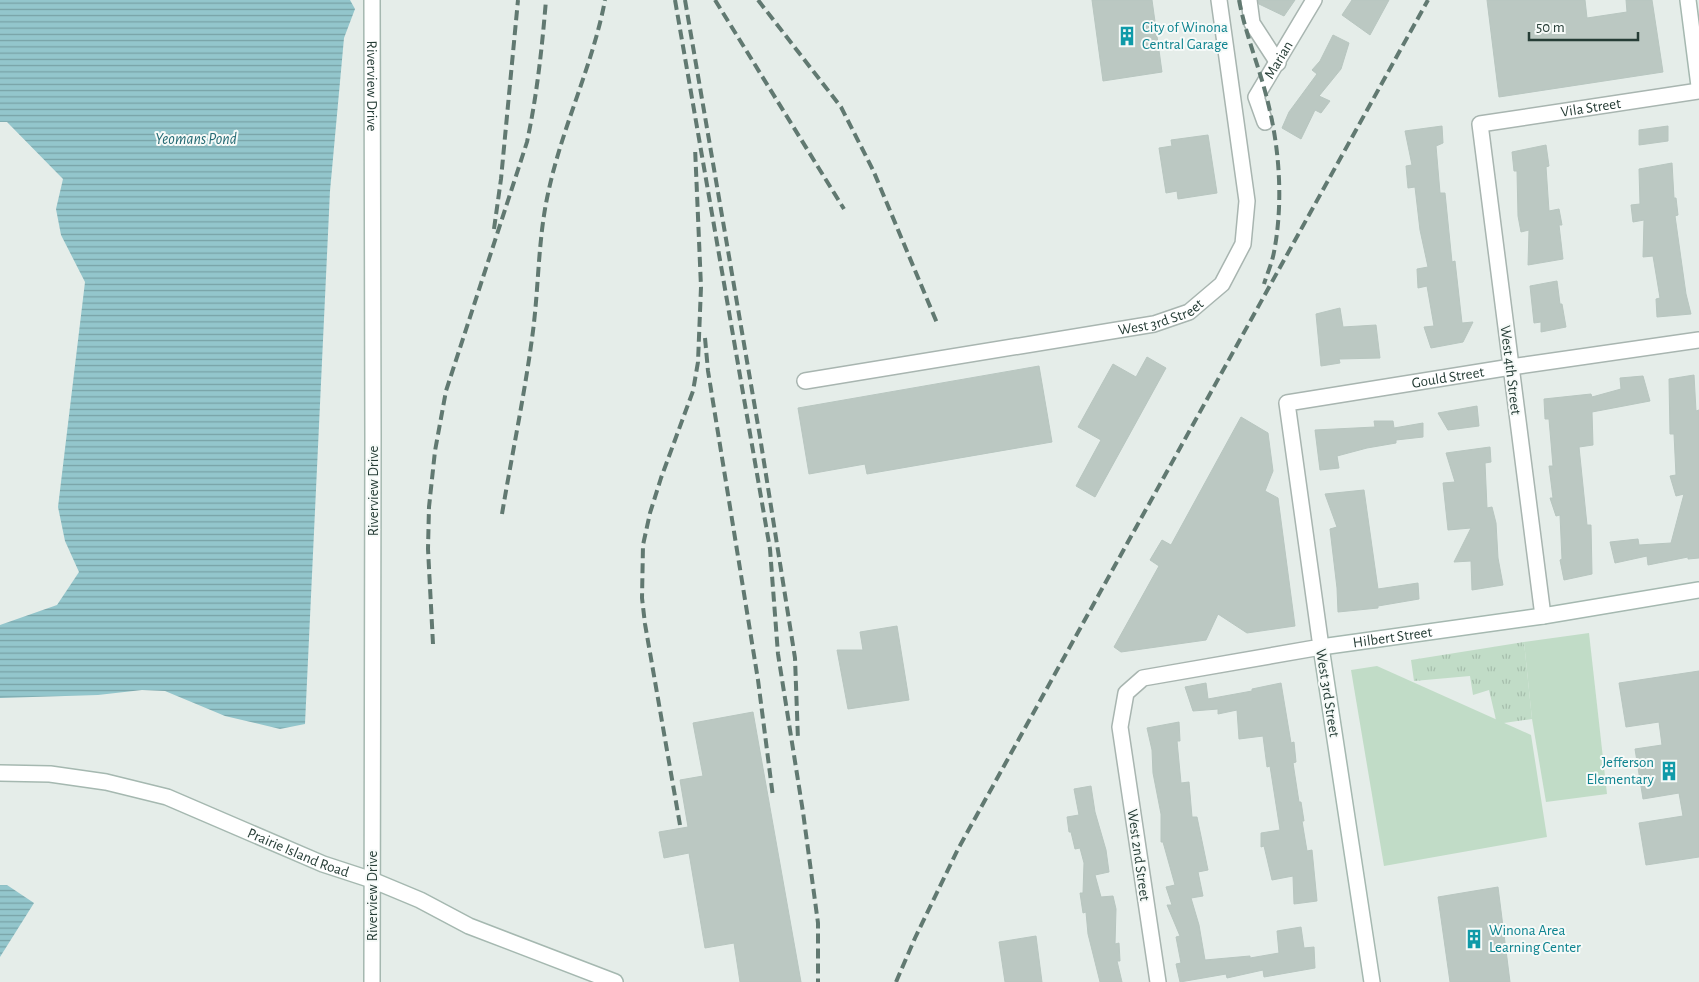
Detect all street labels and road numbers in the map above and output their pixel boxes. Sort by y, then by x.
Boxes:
street label: Marian [1262,38,1296,82]
street label: Riverview Drive [364,41,379,132]
street label: Vila Street [1560,96,1622,120]
street label: West 3rd Street [1117,296,1207,338]
street label: West 4th Street [1498,324,1523,416]
street label: Gould Street [1411,364,1485,391]
street label: Riverview Drive [366,446,381,536]
street label: Hilbert Street [1352,625,1433,650]
street label: West 3rd Street [1313,648,1342,738]
street label: West 2nd Street [1125,808,1152,902]
street label: Prairie Island Road [245,825,351,880]
street label: Riverview Drive [365,851,380,941]

